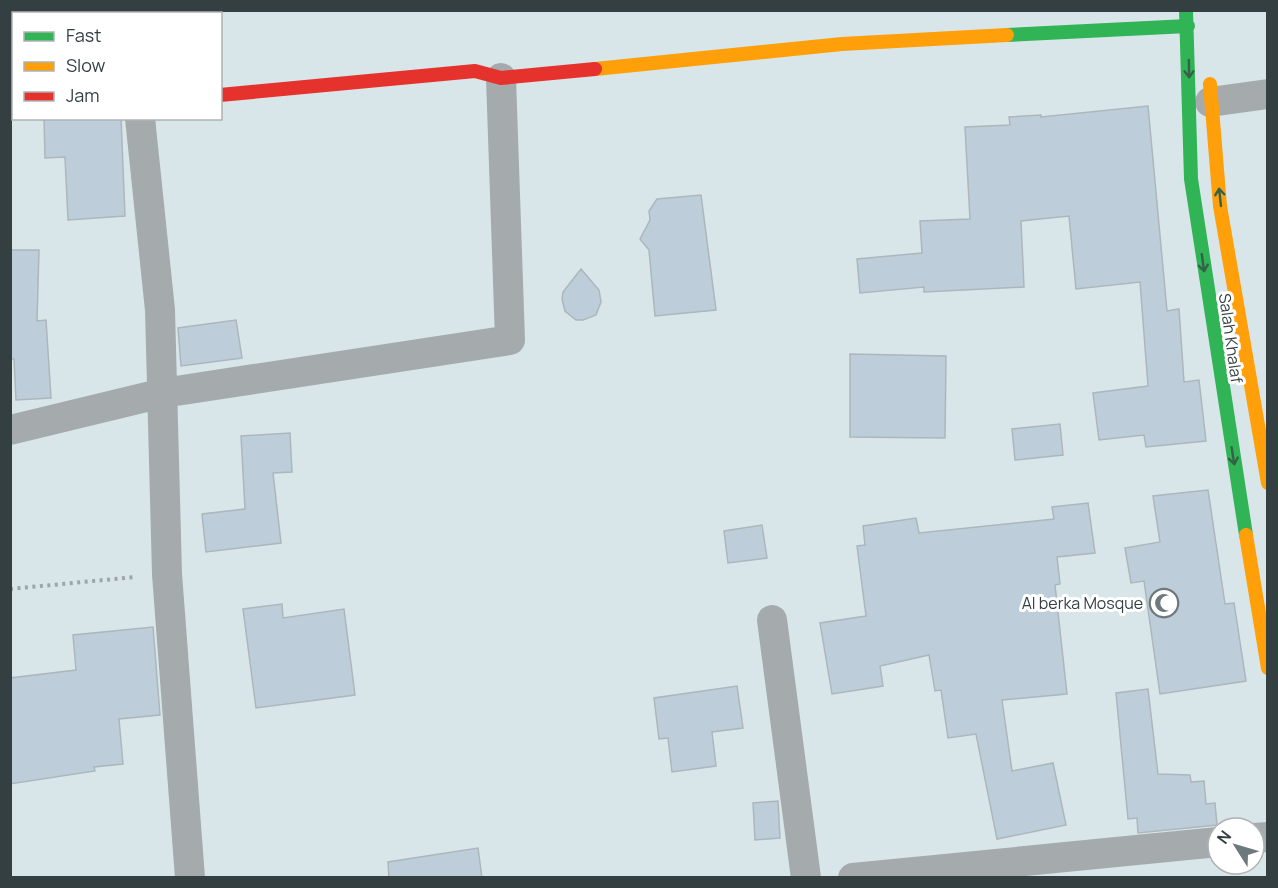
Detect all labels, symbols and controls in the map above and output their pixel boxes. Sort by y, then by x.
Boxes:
legend [12,12,222,120]
text: Fast [66,23,101,47]
text: Slow [66,53,106,77]
one-way arrow [1183,58,1195,78]
text: Jam [66,83,100,107]
one-way arrow [1214,188,1225,208]
one-way arrow [1198,253,1209,272]
street label: Salah Khalaf [1214,292,1248,385]
one-way arrow [1227,445,1238,465]
mosque icon: Al berka Mosque [1148,587,1180,619]
place label: Al berka Mosque [1022,592,1143,614]
north arrow [1206,816,1266,876]
text: N [1212,826,1236,848]

